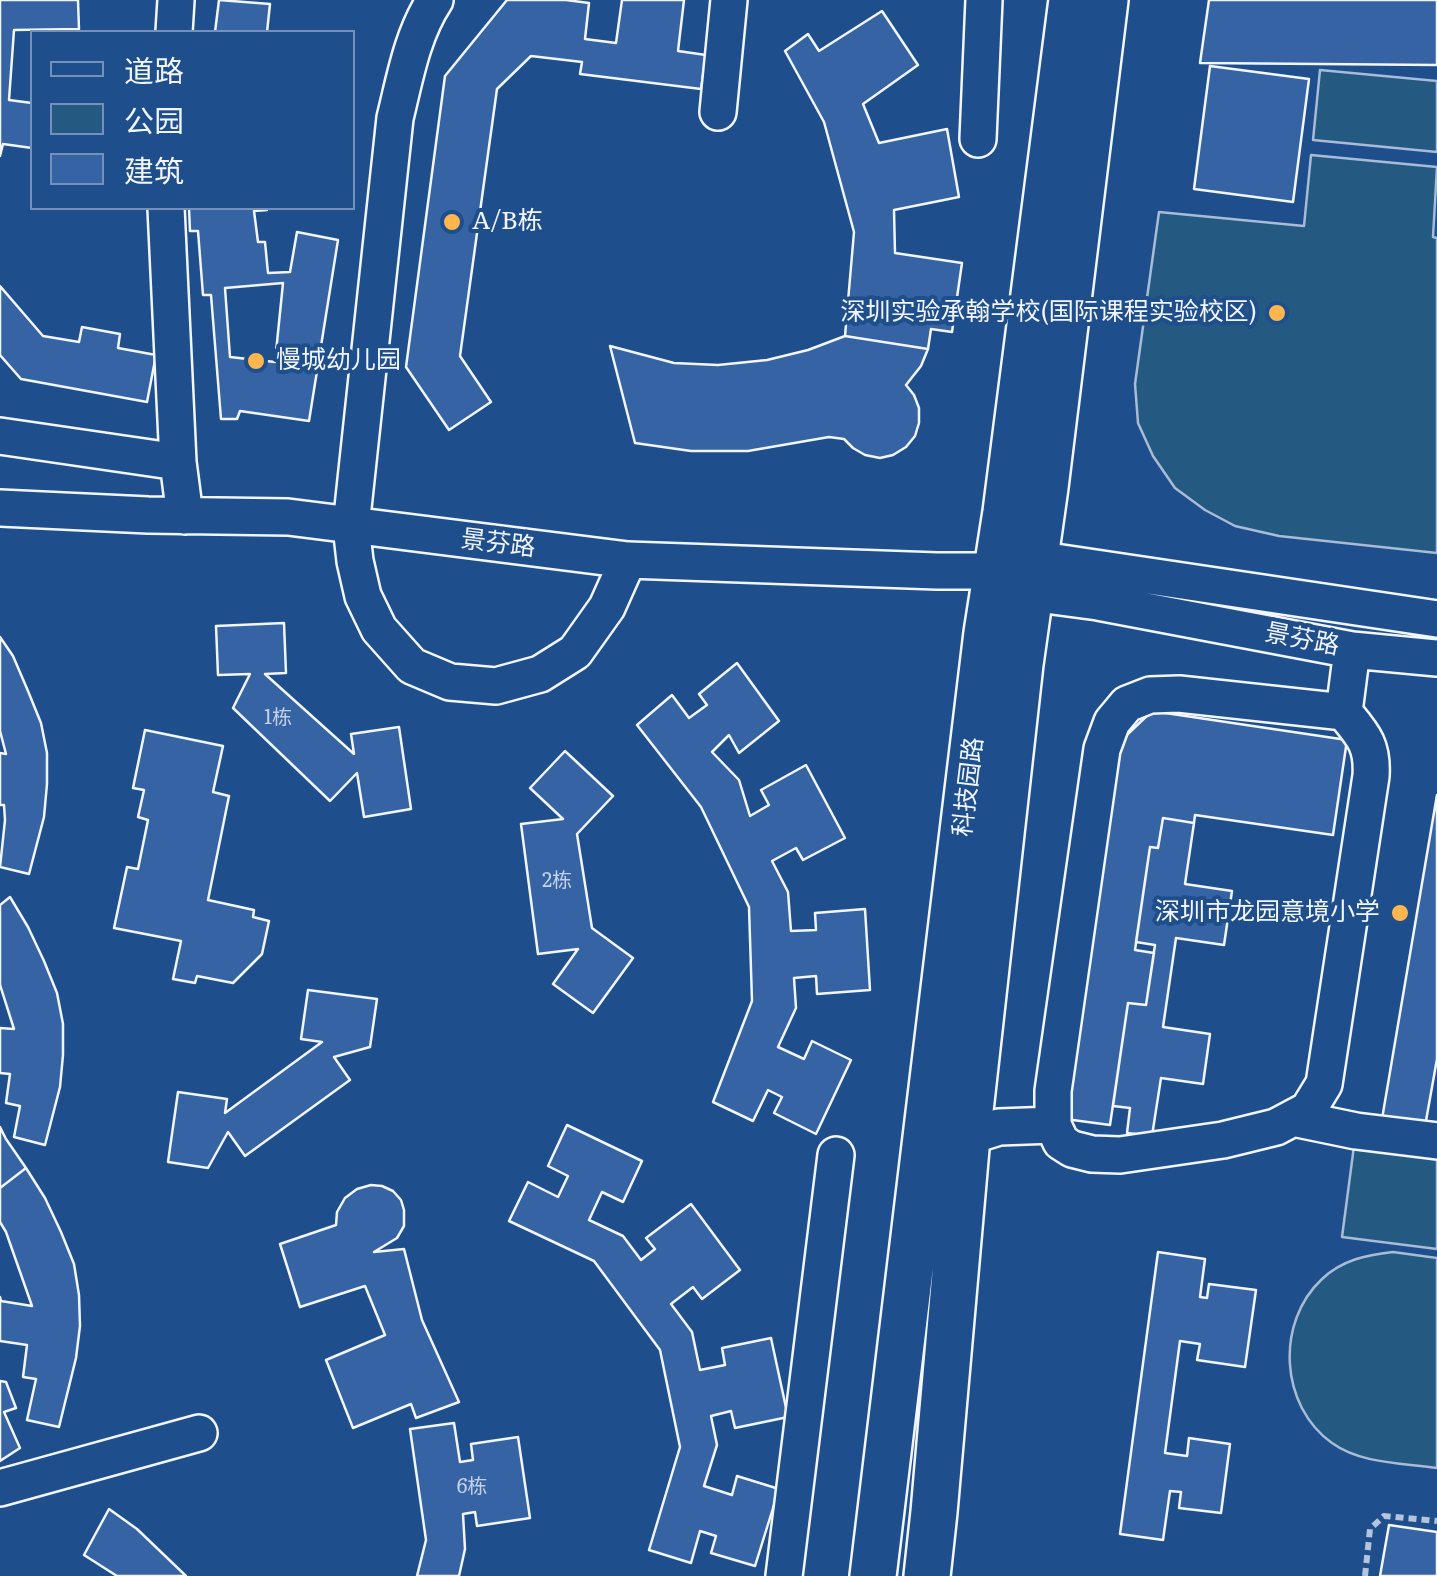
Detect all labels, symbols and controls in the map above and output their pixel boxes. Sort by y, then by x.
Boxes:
legend [30,30,355,210]
text: 道路 [124,47,184,91]
text: 公园 [124,97,184,141]
text: 建筑 [124,147,184,191]
place label: A/B栋 [472,207,543,237]
marker: A/B栋 [441,211,463,233]
place label: 深圳实验承翰学校(国际课程实验校区) [840,298,1257,328]
marker: 深圳实验承翰学校(国际课程实验校区) [1266,302,1288,324]
place label: 慢城幼儿园 [276,346,401,376]
marker: 慢城幼儿园 [245,350,267,372]
street label: 景芬路 [459,525,537,563]
street label: 景芬路 [1262,618,1342,662]
house number: 1栋 [264,706,292,730]
street label: 科技园路 [948,736,990,838]
house number: 2栋 [542,869,572,893]
place label: 深圳市龙园意境小学 [1155,898,1380,928]
marker: 深圳市龙园意境小学 [1389,902,1411,924]
house number: 6栋 [457,1475,487,1499]

